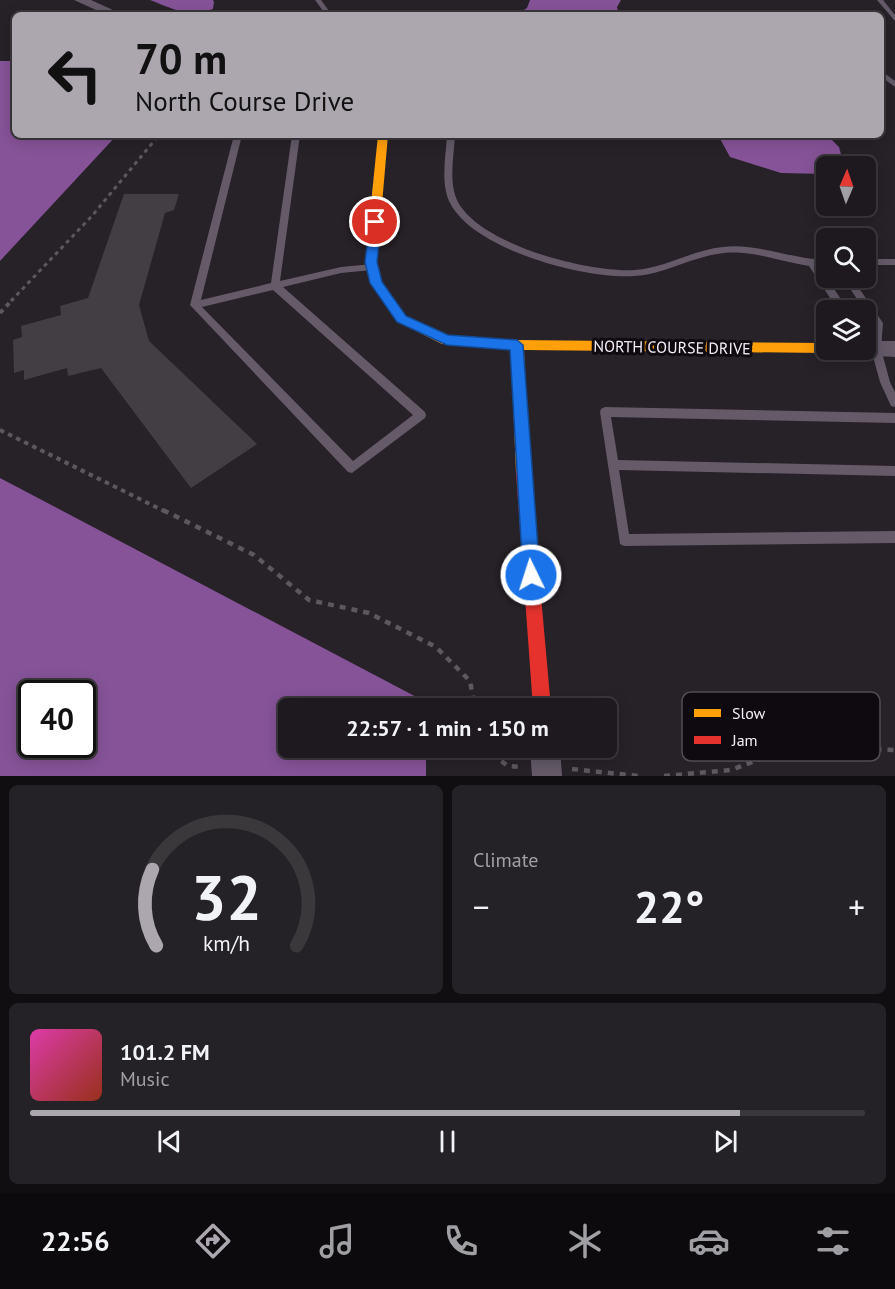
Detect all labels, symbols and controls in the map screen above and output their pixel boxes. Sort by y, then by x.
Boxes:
text: 70 m [135,31,227,86]
icon: left [36,36,114,114]
text: North Course Drive [135,84,354,118]
north arrow [816,156,876,216]
map controls [816,156,876,360]
pin [349,196,400,247]
icon: arrive [358,205,391,238]
button: search [816,228,876,288]
button: layers [816,300,876,360]
street label: NORTH COURSE DRIVE [593,336,751,358]
position arrow [499,543,563,607]
speed limit sign: 40 [18,680,96,758]
legend [682,692,880,761]
text: Slow [732,703,766,723]
text: 22:57 · 1 min · 150 m [346,714,549,742]
text: Jam [731,730,758,750]
text: Climate [473,847,539,873]
text: 32 [191,856,261,937]
text: 22° [634,877,704,935]
text: − [473,885,490,928]
text: + [848,885,865,928]
text: km/h [202,930,249,958]
text: 101.2 FM [120,1038,210,1066]
text: Music [120,1066,169,1092]
icon: previous [153,1125,186,1158]
icon: pause [431,1125,464,1158]
icon: next [709,1125,742,1158]
icon: directions [192,1220,234,1262]
icon: music [316,1220,358,1262]
icon: phone [440,1220,482,1262]
icon: climate [564,1220,606,1262]
icon: car [688,1220,730,1262]
icon: filters [812,1220,854,1262]
text: 22:56 [41,1224,110,1258]

